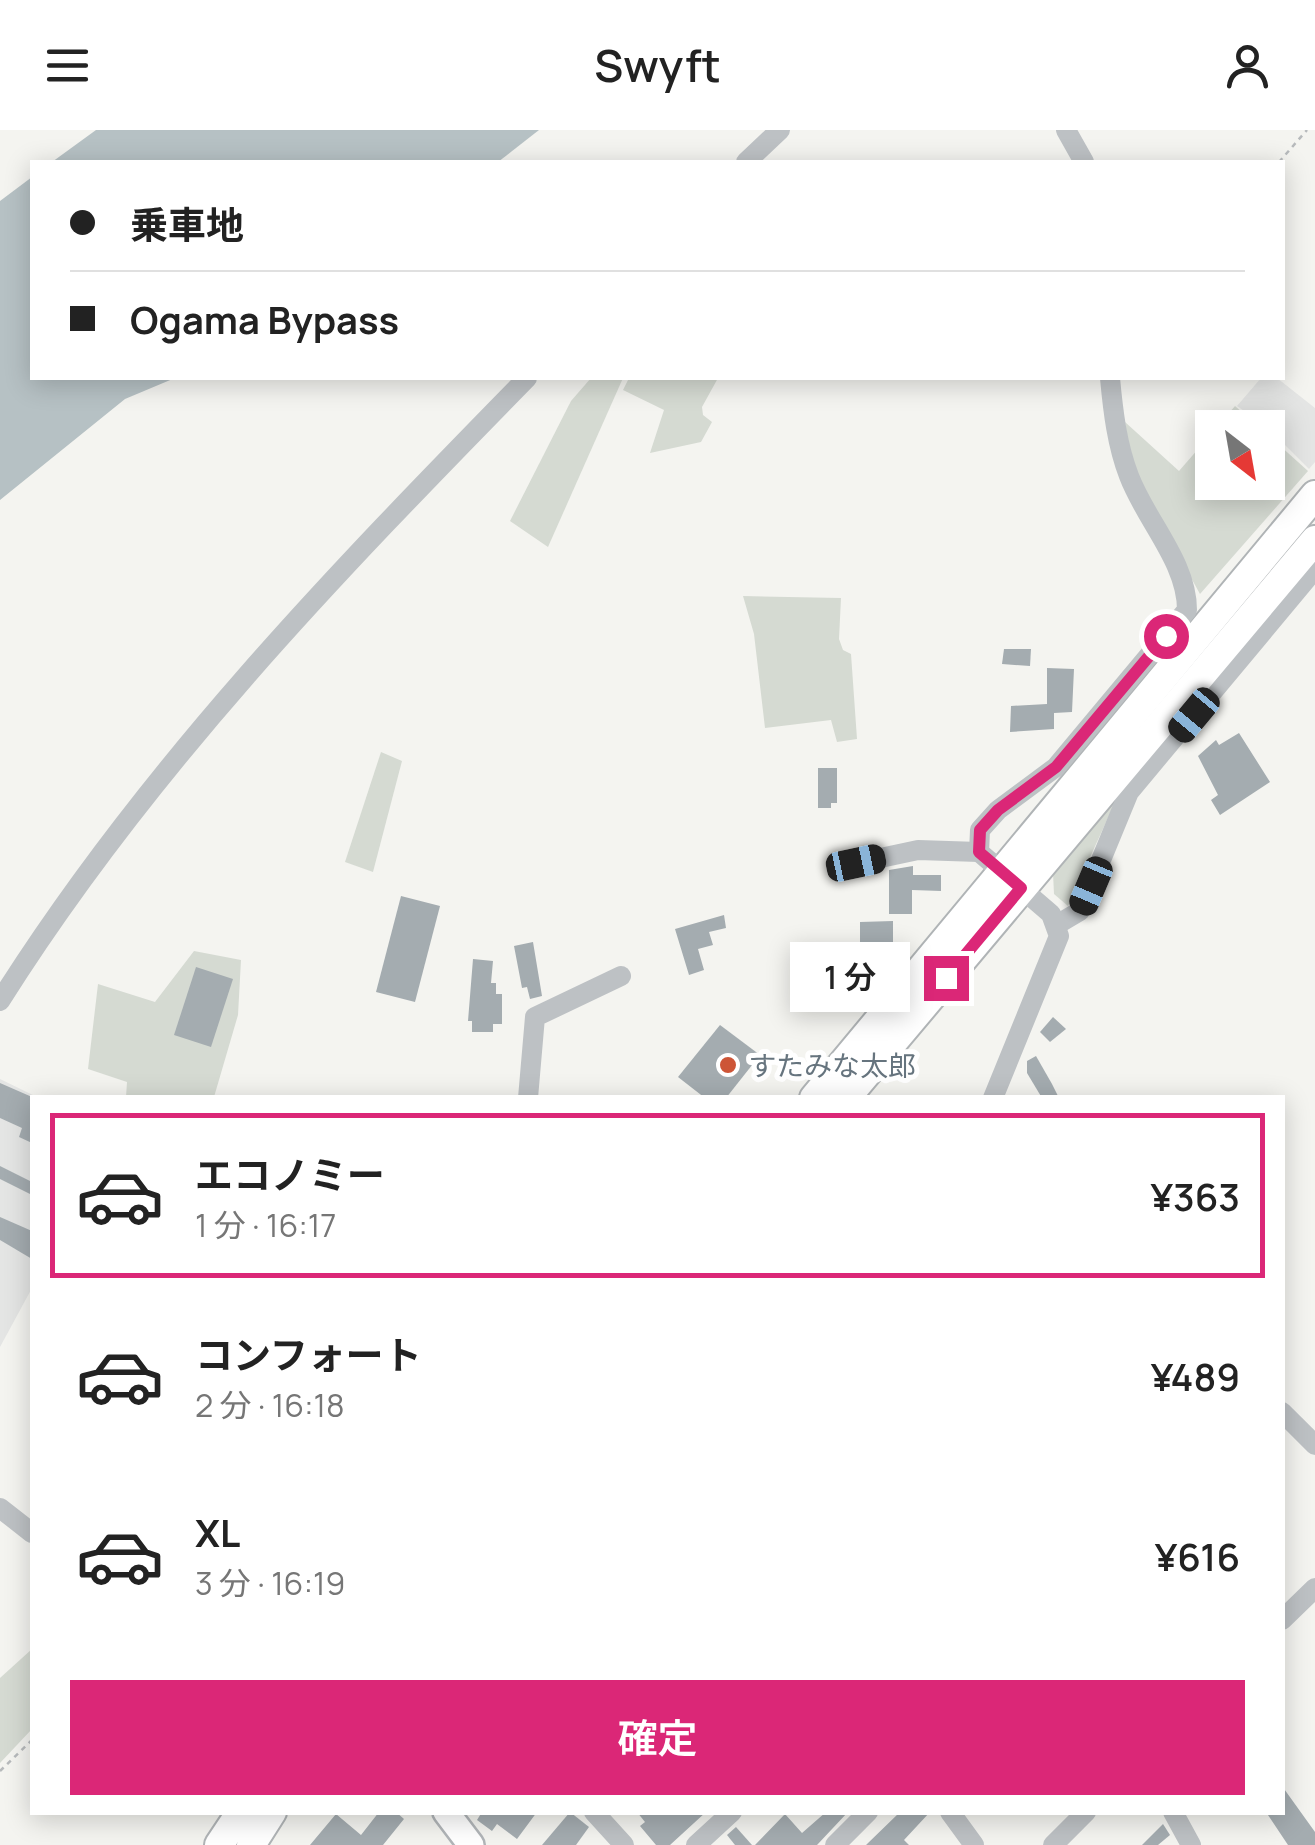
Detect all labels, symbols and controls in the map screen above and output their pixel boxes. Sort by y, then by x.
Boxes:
text: Swyft [594,34,721,96]
icon: menu [40,38,95,93]
icon: person [1220,38,1275,93]
text: 乗車地 [130,198,244,250]
text: Ogama Bypass [130,293,399,345]
north arrow [1195,410,1285,500]
map controls [1195,410,1285,500]
route start [1144,614,1189,659]
car [1163,682,1225,748]
car [824,842,888,884]
car [1065,853,1117,919]
callout: 1 分 [791,943,911,1013]
text: 1 分 [824,955,876,999]
route end [924,956,969,1001]
place label: すたみな太郎 [748,1046,916,1084]
marker: すたみな太郎 [717,1054,739,1076]
text: エコノミー [195,1148,385,1200]
icon: car [75,1151,165,1241]
text: ¥363 [1150,1170,1240,1222]
text: 1 分 · 16:17 [195,1203,336,1247]
text: コンフォート [195,1328,422,1380]
icon: car [75,1331,165,1421]
text: ¥489 [1151,1350,1240,1402]
text: 2 分 · 16:18 [195,1383,345,1427]
text: XL [195,1506,240,1558]
icon: car [75,1511,165,1601]
text: ¥616 [1155,1530,1240,1582]
text: 3 分 · 16:19 [195,1561,345,1605]
button: 確定 [70,1680,1245,1795]

